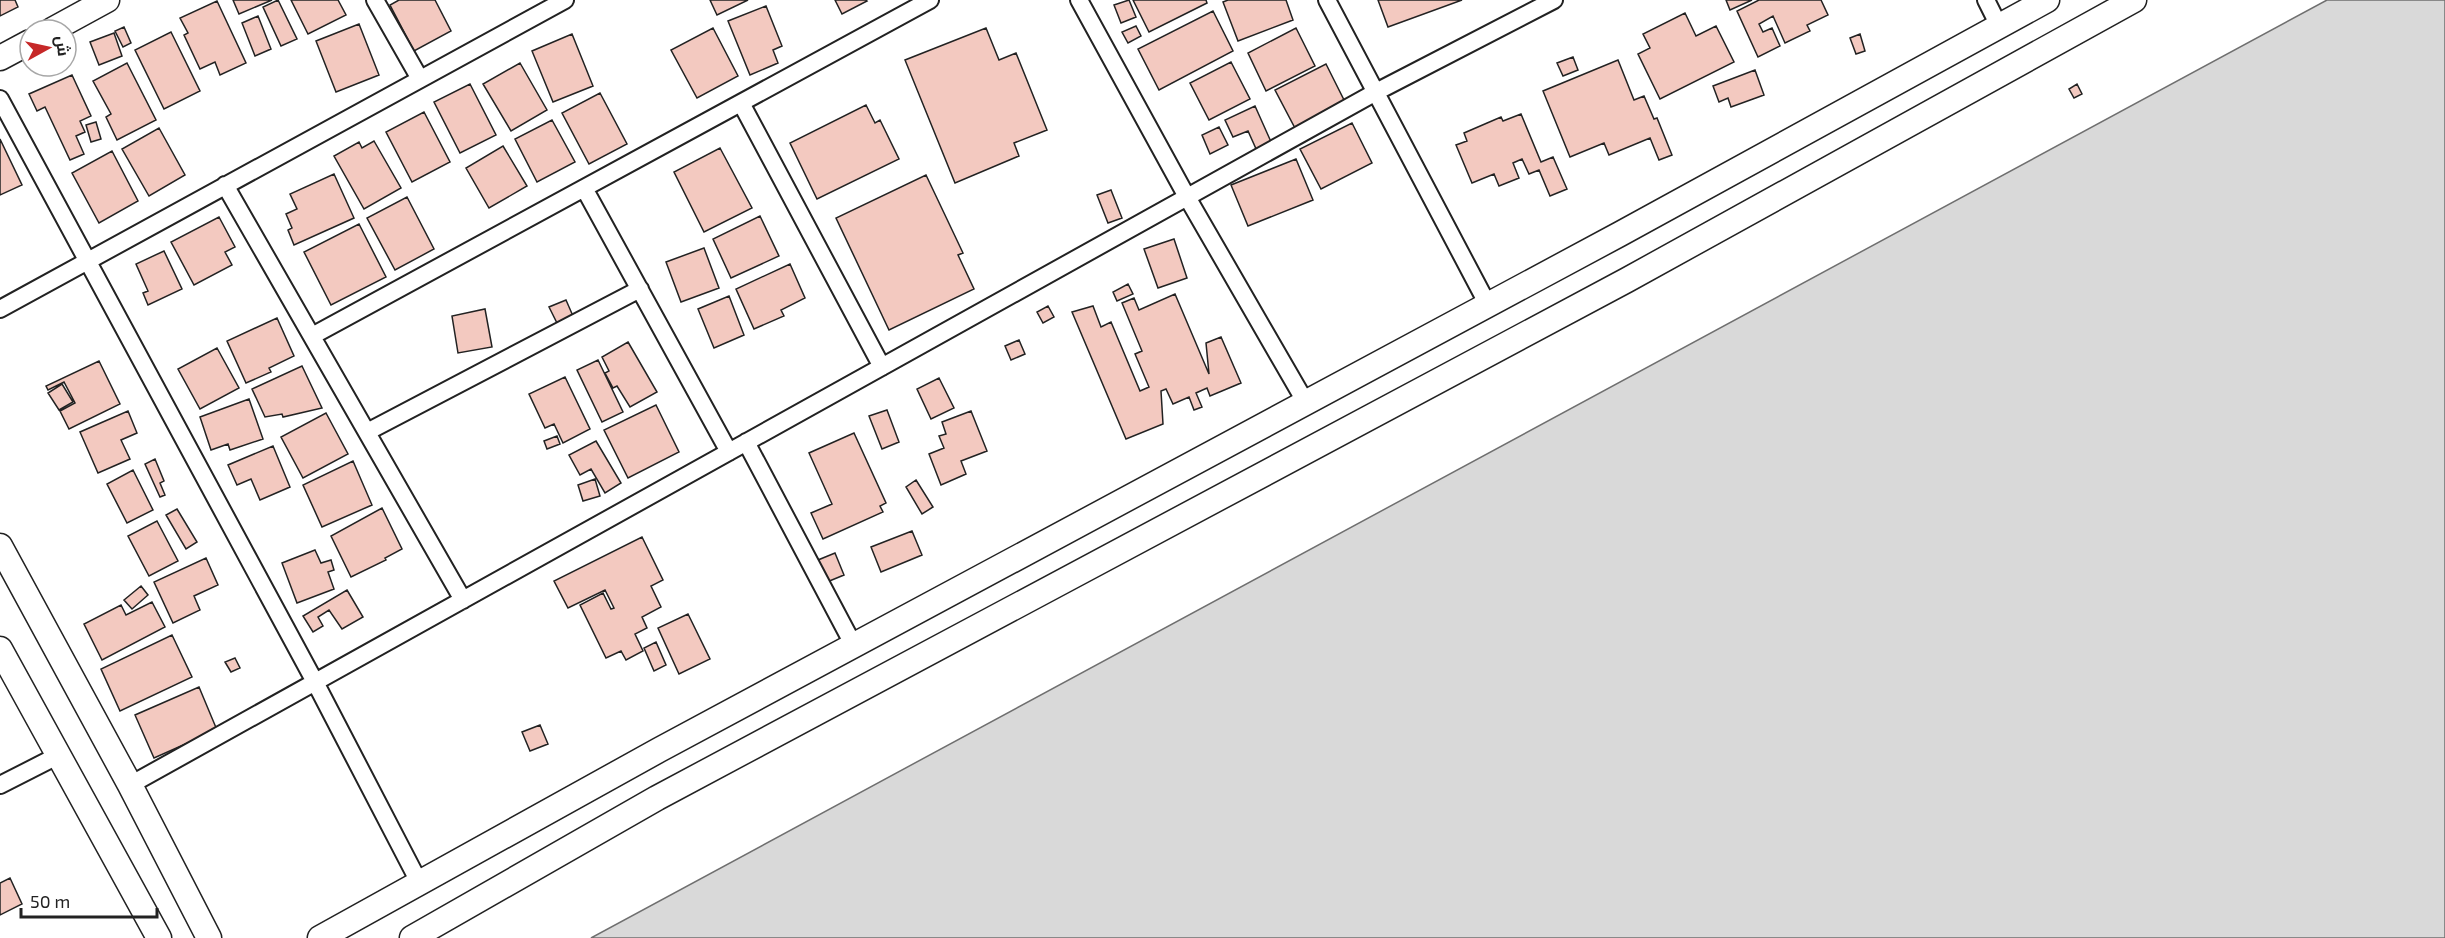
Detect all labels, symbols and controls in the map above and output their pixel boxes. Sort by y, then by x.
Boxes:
north arrow [18,18,78,78]
text: ش [52,34,74,57]
scale bar [21,881,158,919]
text: 50 m [30,890,70,912]

